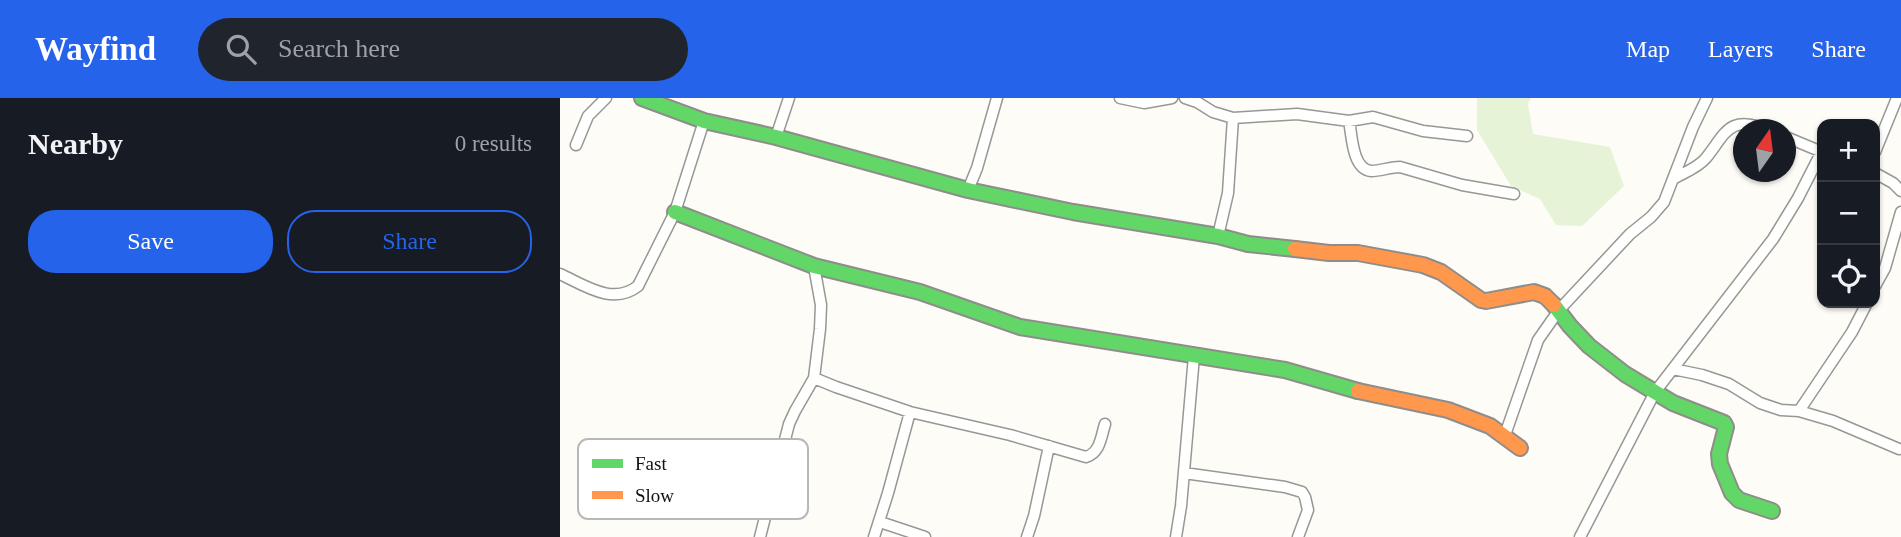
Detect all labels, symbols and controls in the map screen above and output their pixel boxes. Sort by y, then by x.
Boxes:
search box [198,18,688,81]
icon: search [222,30,260,68]
text: Wayfind [35,31,156,67]
text: Search here [278,34,400,63]
text: Map [1626,36,1670,62]
text: Layers [1708,36,1773,62]
text: Share [1811,36,1866,62]
north arrow [1733,119,1796,182]
map controls [1817,119,1880,308]
button: + [1817,119,1880,182]
text: Nearby [28,127,123,160]
text: 0 results [455,131,532,156]
button: − [1817,182,1880,245]
button: Save [28,210,273,273]
button: Share [287,210,532,273]
button: locate [1817,245,1880,308]
legend [578,439,808,519]
text: Fast [635,453,667,474]
text: Slow [635,485,674,506]

